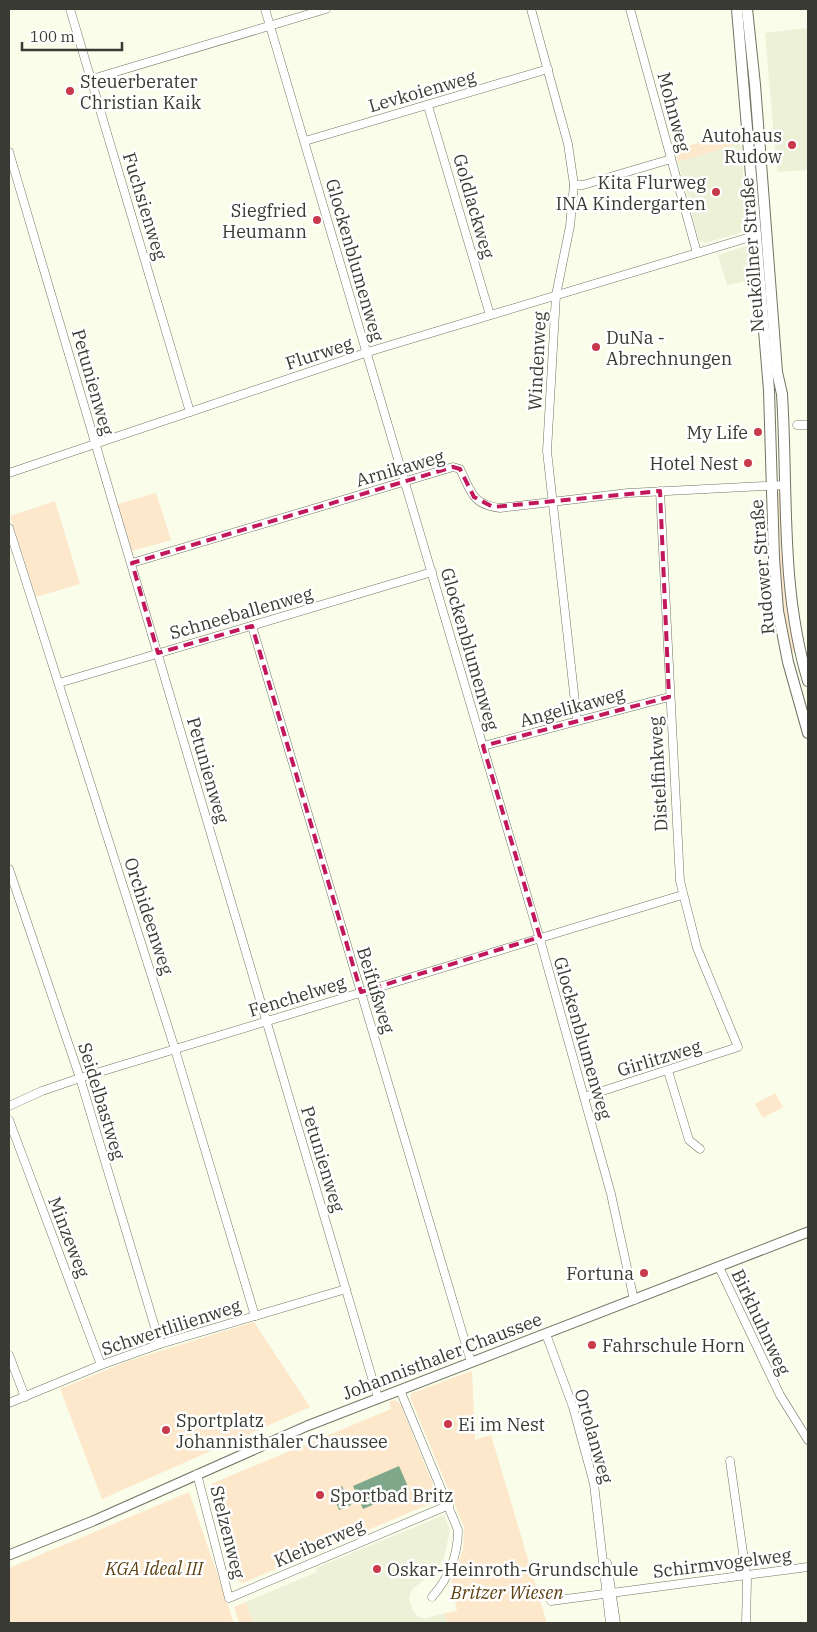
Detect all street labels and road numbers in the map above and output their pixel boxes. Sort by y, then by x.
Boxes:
street label: Levkoienweg [366,65,478,117]
street label: Mohnweg [652,70,696,155]
street label: Fuchsienweg [118,149,172,263]
street label: Goldlackweg [448,151,500,261]
street label: Glockenblumenweg [321,176,389,344]
street label: Neuköllner Straße [735,177,769,333]
street label: Windenweg [523,310,551,411]
street label: Petunienweg [67,326,119,438]
street label: Flurweg [282,331,356,375]
street label: Arnikaweg [353,444,447,492]
street label: Rudower Straße [745,498,779,636]
street label: Glockenblumenweg [436,565,504,733]
street label: Schneeballenweg [167,582,315,644]
street label: Angelikaweg [517,682,627,732]
street label: Petunienweg [182,714,234,826]
street label: Distelfinkweg [643,716,672,832]
street label: Orchideenweg [119,854,179,978]
street label: Beifußweg [352,944,400,1036]
street label: Glockenblumenweg [549,954,617,1122]
street label: Fenchelweg [246,970,349,1022]
street label: Girlitzweg [614,1034,704,1082]
street label: Seidelbastweg [73,1040,131,1162]
street label: Petunienweg [296,1103,350,1215]
street label: Minzeweg [43,1193,95,1281]
street label: Birkhuhnweg [726,1265,796,1379]
street label: Schwertlilienweg [98,1294,244,1360]
street label: Johannisthaler Chaussee [339,1307,545,1405]
street label: Ortolanweg [570,1386,619,1486]
street label: Stelzenweg [205,1483,251,1581]
street label: Kleiberweg [270,1514,368,1572]
street label: Schirmvogelweg [651,1543,793,1583]

